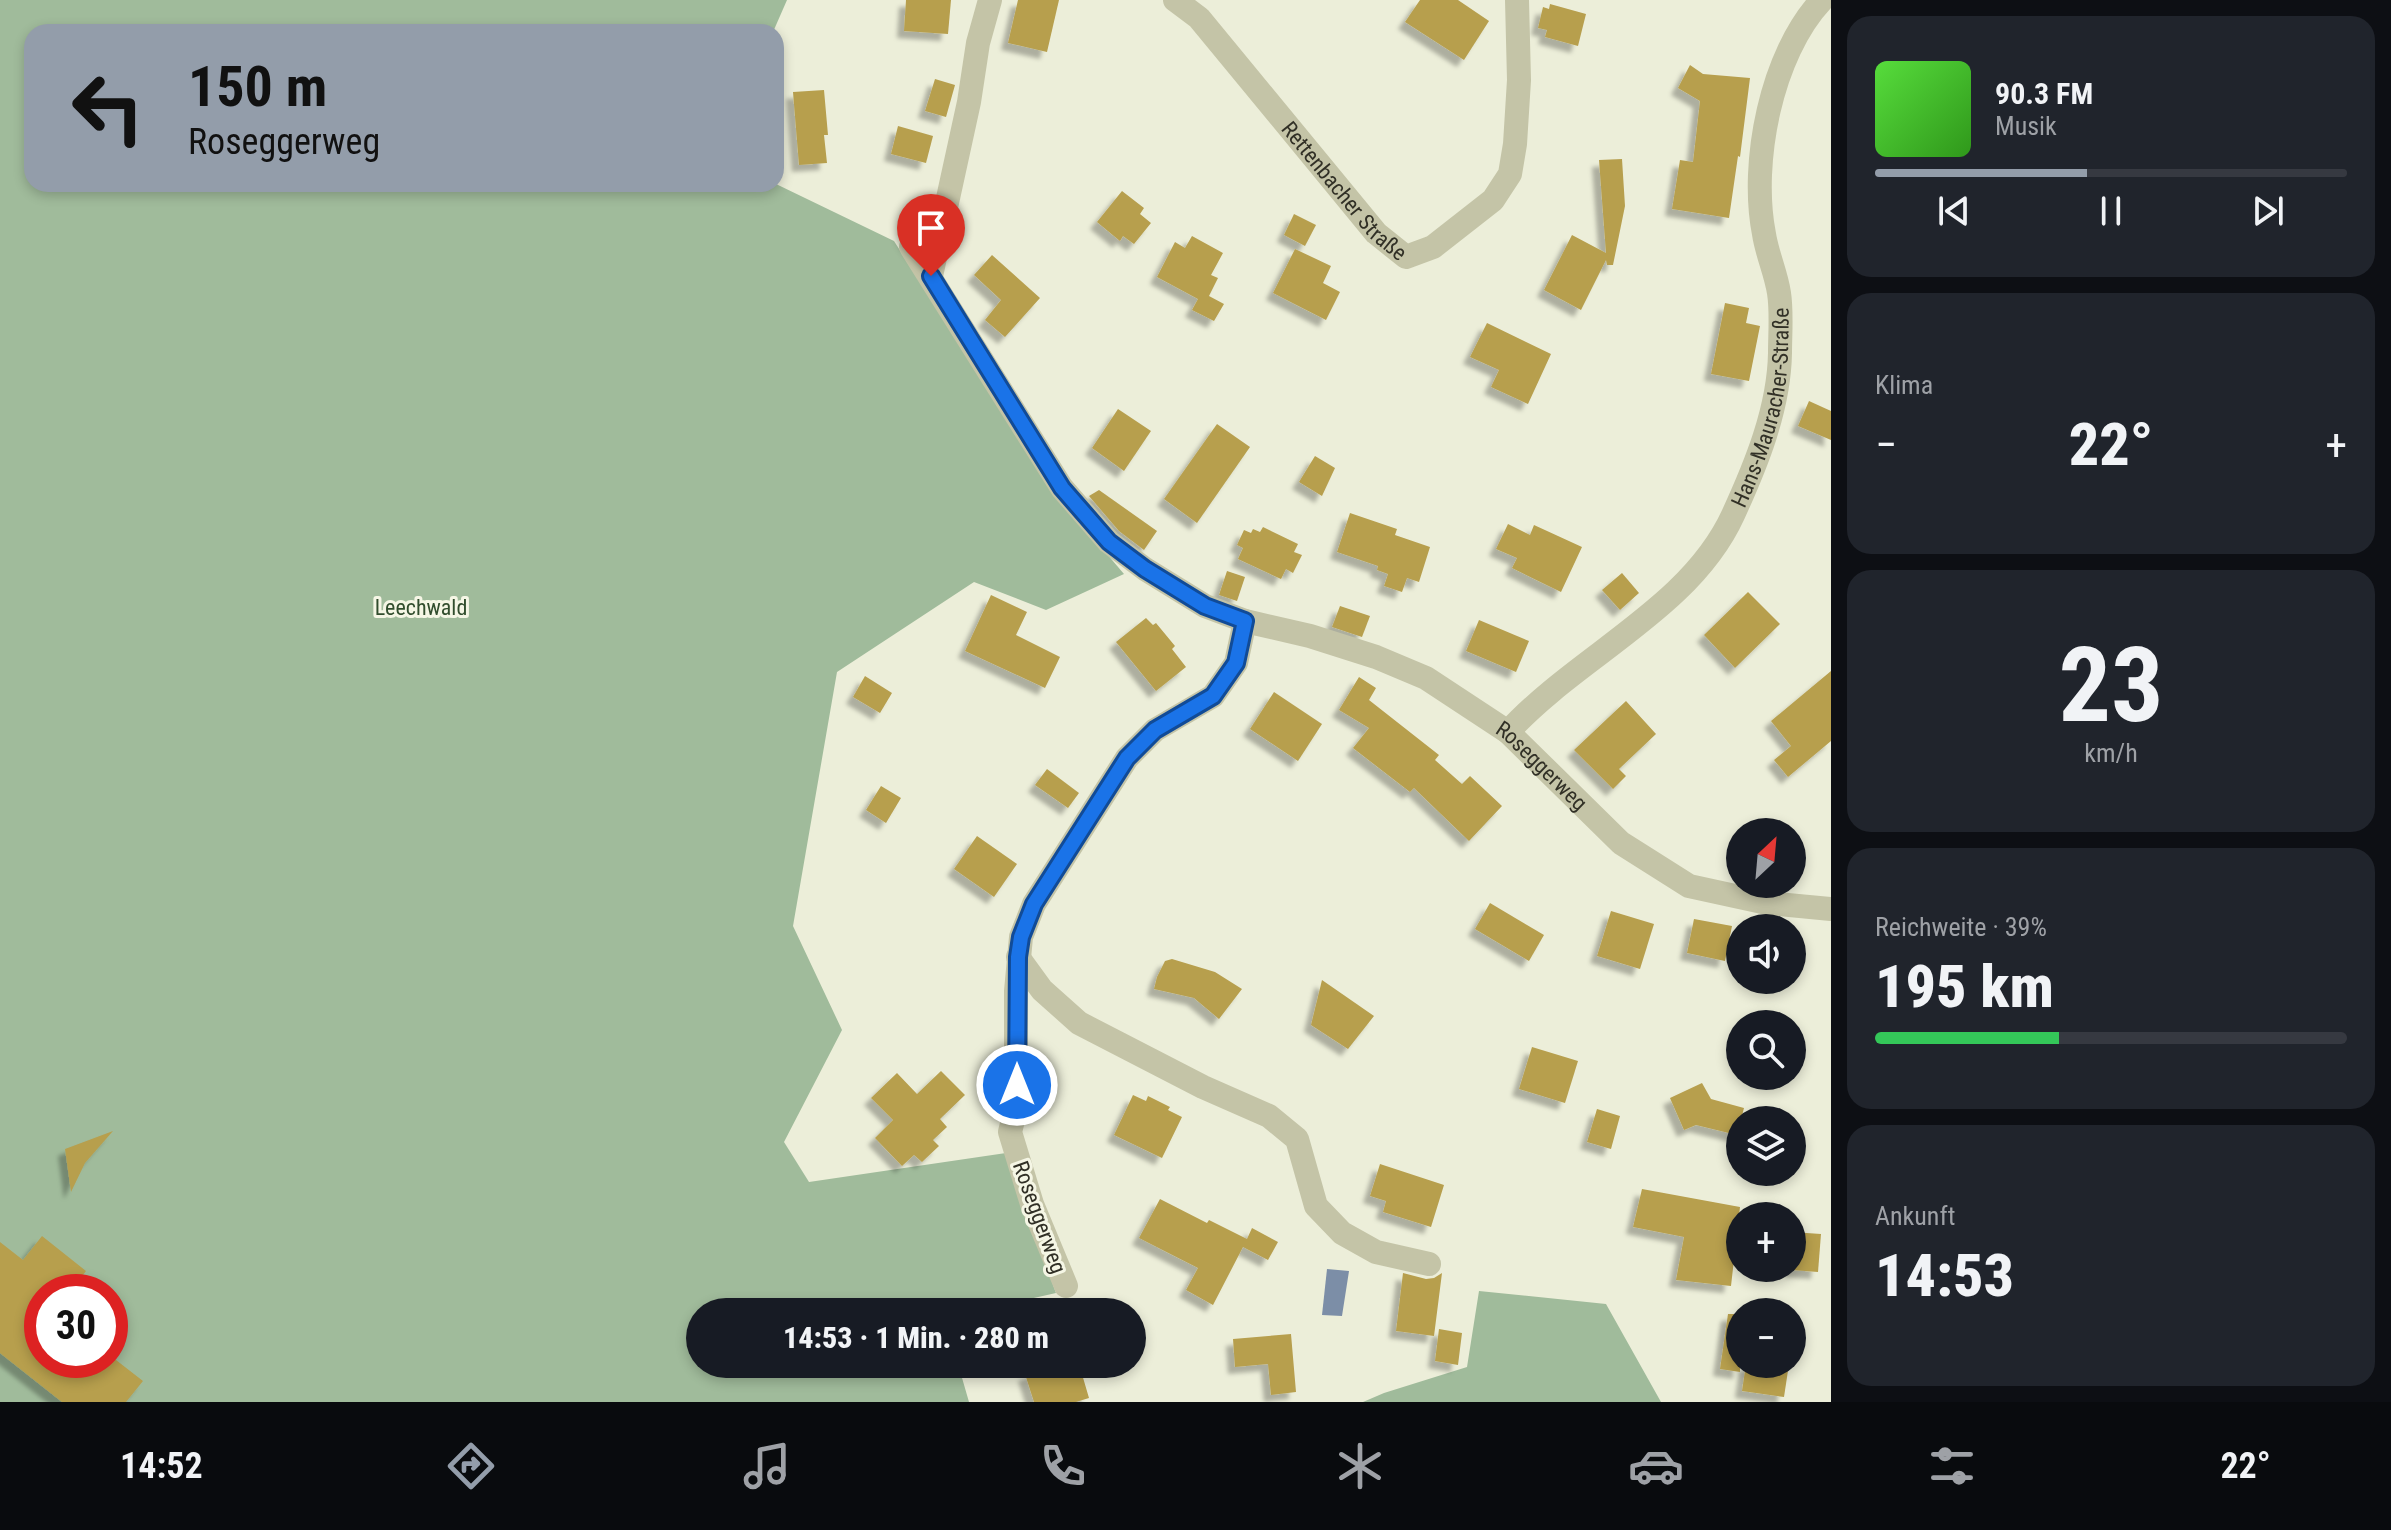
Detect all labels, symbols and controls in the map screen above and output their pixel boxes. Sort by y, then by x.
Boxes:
text: 150 m [188,54,327,120]
icon: left [56,56,160,160]
text: 90.3 FM [1995,76,2093,111]
text: Musik [1995,111,2057,141]
street label: Rettenbacher Straße [1276,117,1412,266]
text: Roseggerweg [188,121,380,163]
icon: previous [1932,189,1976,233]
icon: pause [2089,189,2133,233]
icon: next [2246,189,2290,233]
pin [897,194,965,276]
icon: arrive [909,206,953,250]
street label: Hans-Mauracher-Straße [1726,307,1794,511]
text: Klima [1875,370,1933,400]
text: 22° [2069,409,2153,480]
text: − [1875,419,1897,471]
text: + [2325,419,2347,471]
park label: Leechwald [375,595,467,620]
text: 23 [2058,625,2164,746]
street label: Roseggerweg [1491,716,1592,816]
text: km/h [2084,738,2138,768]
north arrow [1726,818,1806,898]
map controls [1726,818,1806,1378]
text: Reichweite · 39% [1875,912,2047,942]
button: sound [1726,914,1806,994]
text: 195 km [1875,951,2054,1022]
button: search [1726,1010,1806,1090]
position arrow [975,1043,1059,1127]
button: layers [1726,1106,1806,1186]
street label: Roseggerweg [1008,1158,1071,1277]
text: Ankunft [1875,1201,1955,1231]
button: + [1726,1202,1806,1282]
text: 14:53 [1875,1240,2014,1311]
speed limit sign: 30 [24,1274,128,1378]
button: − [1726,1298,1806,1378]
text: 14:53 · 1 Min. · 280 m [783,1320,1049,1355]
icon: directions [443,1438,499,1494]
icon: music [739,1438,795,1494]
icon: phone [1035,1438,1091,1494]
icon: climate [1332,1438,1388,1494]
icon: car [1628,1438,1684,1494]
icon: filters [1924,1438,1980,1494]
text: 14:52 [120,1445,203,1487]
text: 22° [2220,1445,2271,1487]

